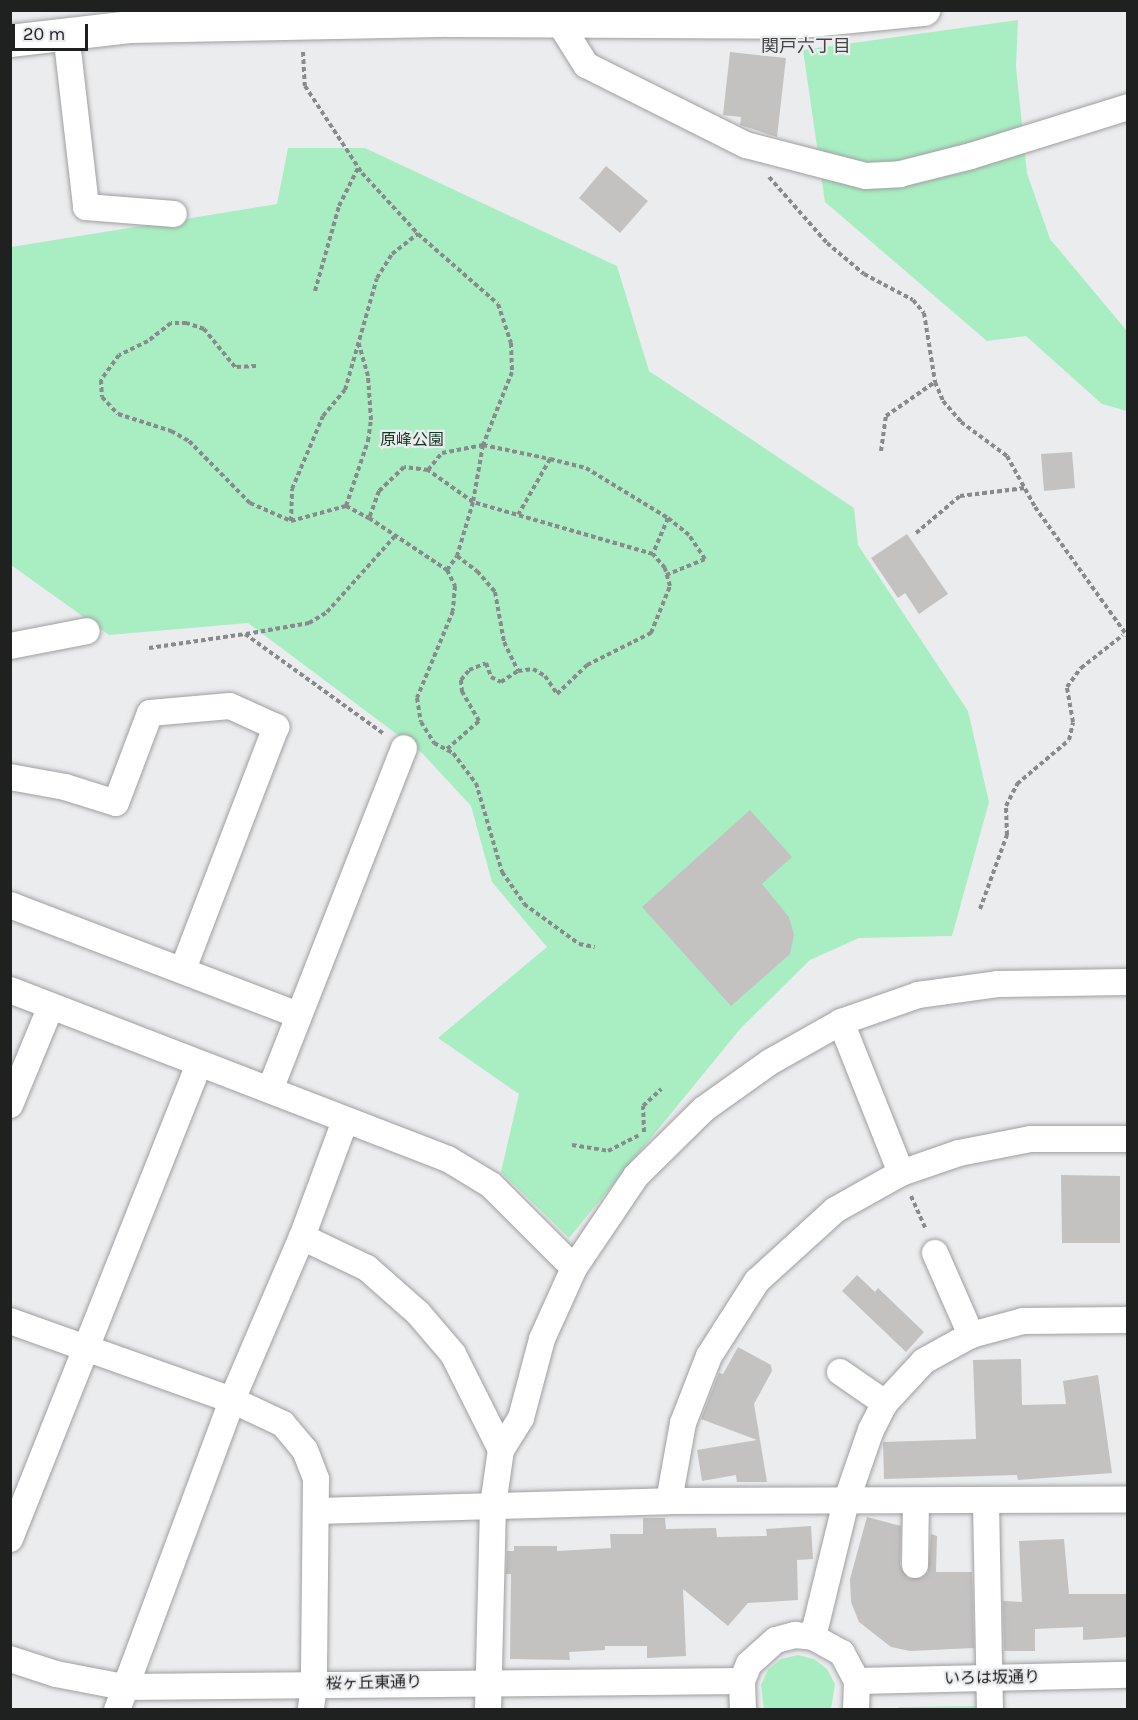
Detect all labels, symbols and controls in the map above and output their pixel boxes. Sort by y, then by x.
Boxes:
scale bar [15,12,92,50]
text: 20 m [23,23,65,45]
district label: 関戸六丁目 [761,35,851,57]
park label: 原峰公園 [380,430,444,450]
street label: いろは坂通り [944,1668,1040,1688]
street label: 桜ヶ丘東通り [326,1673,422,1693]

